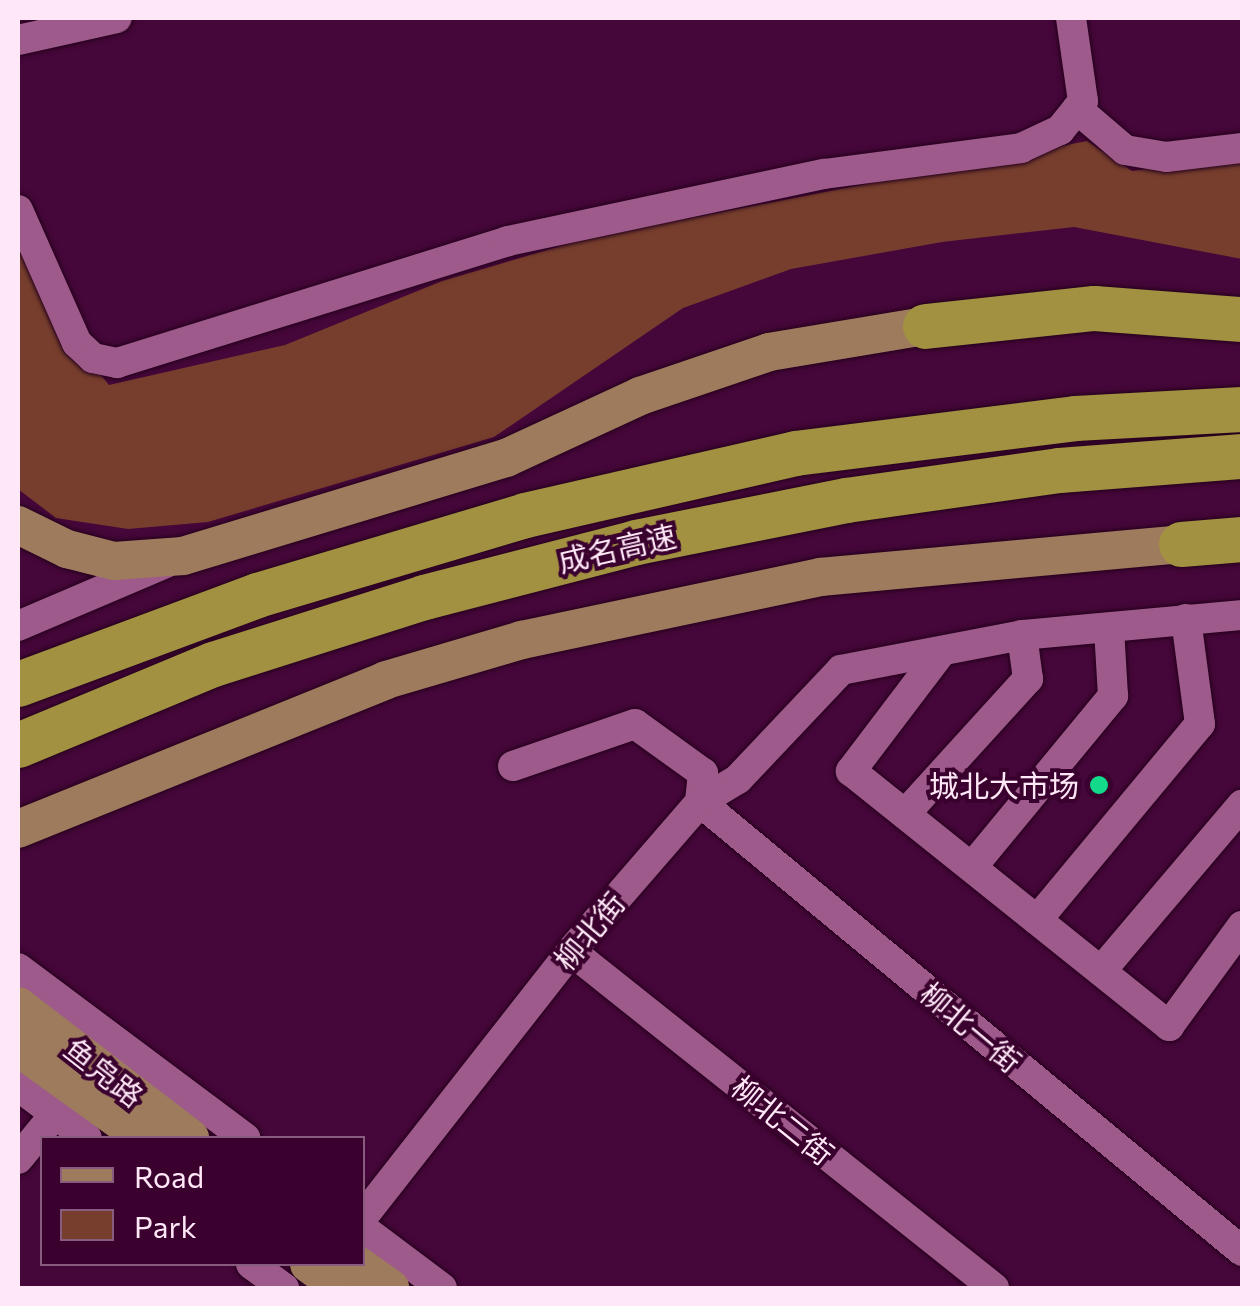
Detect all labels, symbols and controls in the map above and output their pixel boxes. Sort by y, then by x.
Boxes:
street label: 成名高速 [554,517,680,579]
place label: 城北大市场 [929,767,1079,803]
marker: 城北大市场 [1088,774,1110,796]
street label: 柳北街 [546,885,632,977]
street label: 柳北一街 [913,975,1029,1079]
street label: 鱼凫路 [57,1030,151,1114]
street label: 柳北二街 [725,1068,841,1172]
legend [40,1136,365,1266]
text: Road [134,1157,204,1194]
text: Park [134,1207,197,1244]

